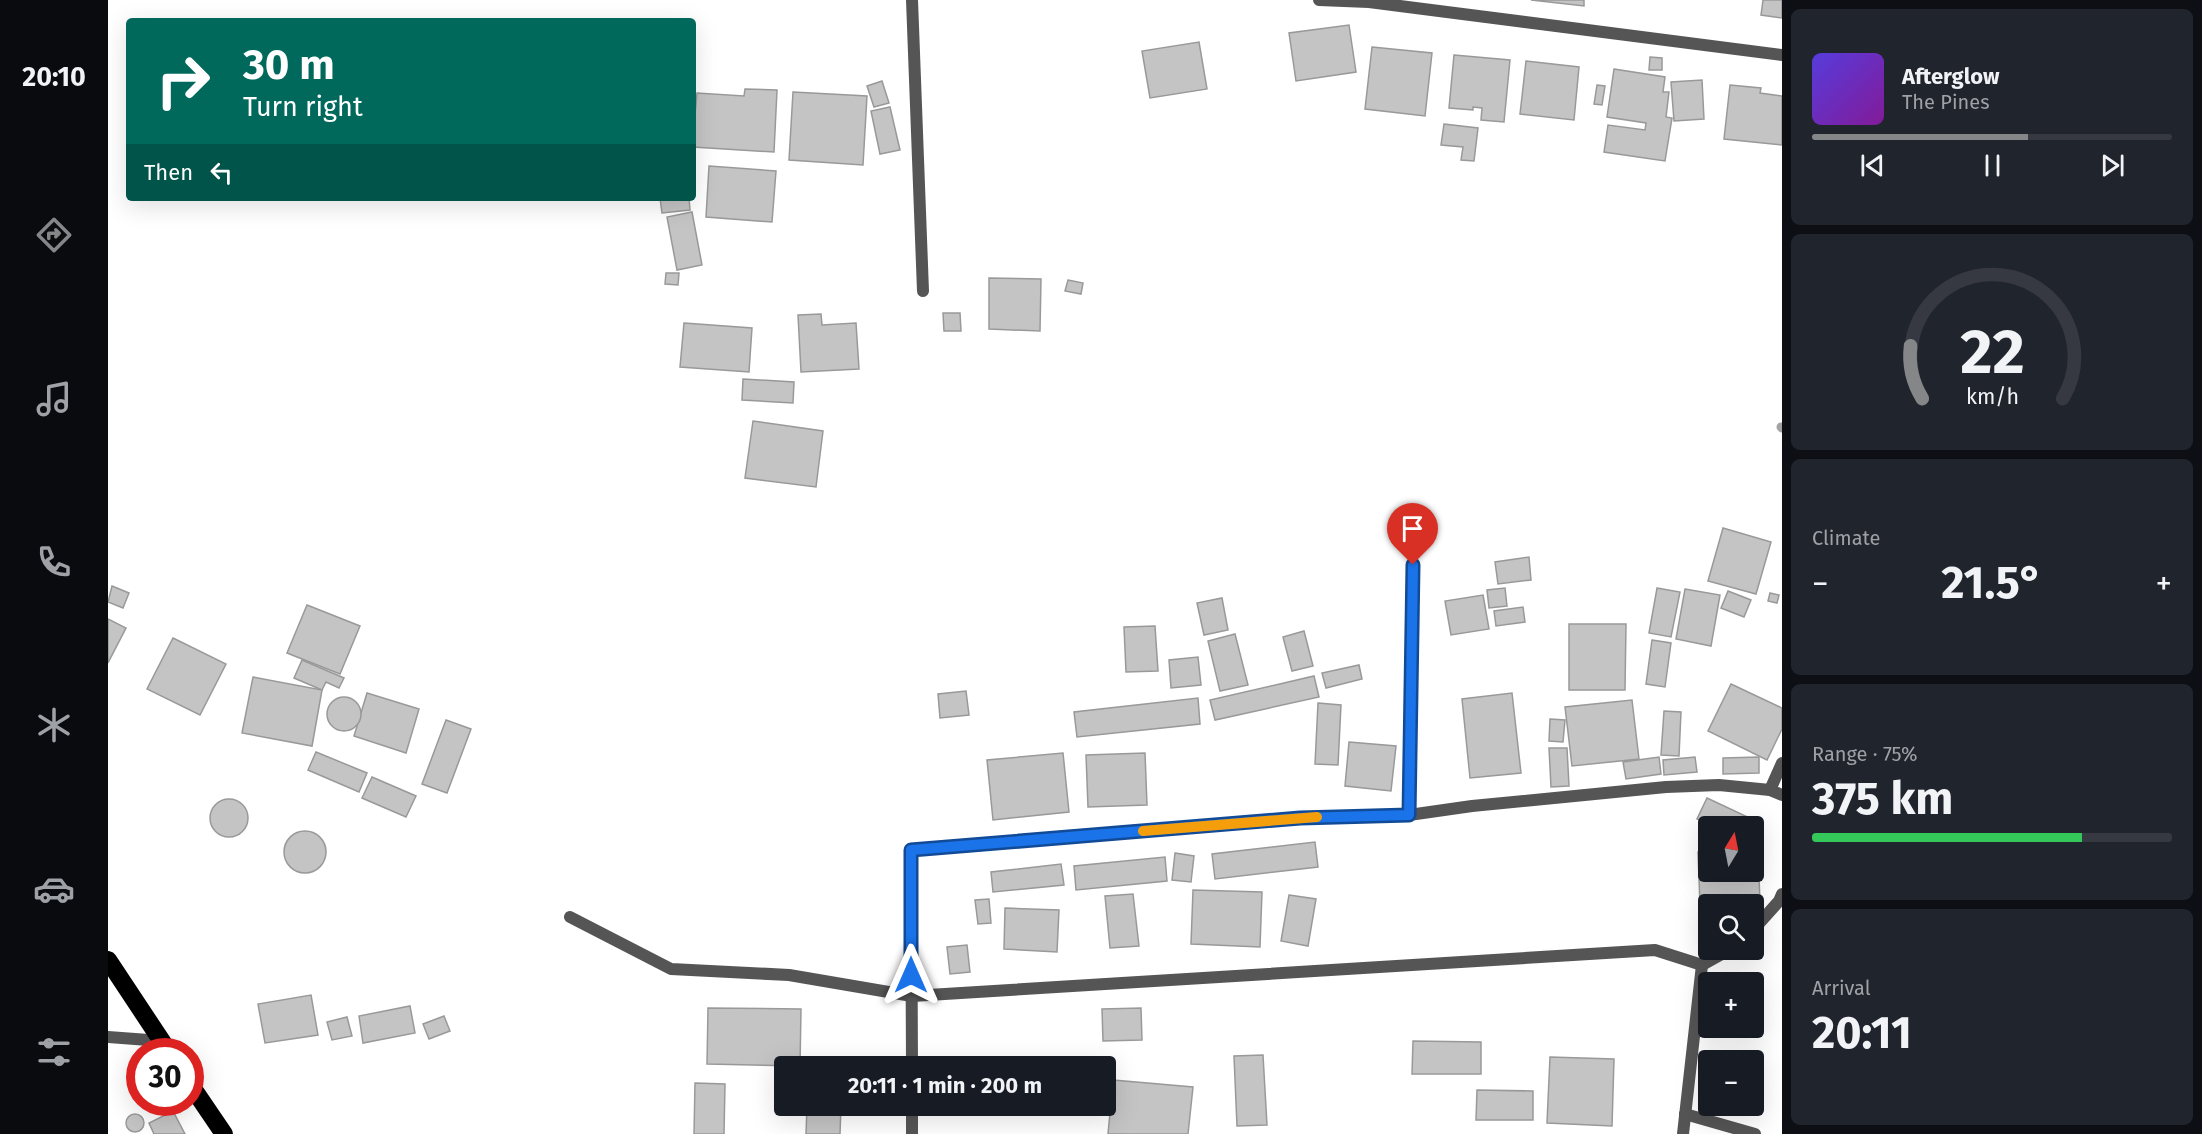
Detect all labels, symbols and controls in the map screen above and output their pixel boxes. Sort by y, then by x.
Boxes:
text: 30 m [243,40,335,90]
icon: right [144,42,222,120]
text: 20:10 [22,61,86,93]
text: Afterglow [1902,63,1999,90]
text: The Pines [1902,90,1989,114]
text: Turn right [243,91,363,123]
icon: previous [1856,149,1889,182]
icon: pause [1976,149,2009,182]
icon: next [2096,149,2129,182]
icon: left [205,156,238,189]
text: Then [144,159,193,186]
icon: directions [33,214,75,256]
text: 22 [1960,315,2024,390]
icon: music [33,378,75,420]
text: km/h [1965,384,2019,410]
pin [1387,503,1438,565]
icon: arrive [1396,512,1429,545]
text: Climate [1812,526,1880,550]
icon: phone [33,541,75,583]
text: 21.5° [1941,556,2043,610]
text: − [1812,564,1829,604]
text: + [2156,564,2172,604]
icon: climate [33,704,75,746]
text: Range · 75% [1812,742,1918,766]
text: 375 km [1812,772,1953,826]
north arrow [1698,816,1764,882]
map controls [1698,816,1764,1116]
icon: car [33,868,75,910]
button: search [1698,894,1764,960]
position arrow [879,943,943,1007]
button: + [1698,972,1764,1038]
text: Arrival [1812,976,1871,1000]
text: 20:11 [1812,1006,1912,1060]
icon: filters [33,1031,75,1073]
speed limit sign: 30 [126,1038,204,1116]
button: − [1698,1050,1764,1116]
text: 20:11 · 1 min · 200 m [848,1072,1042,1099]

